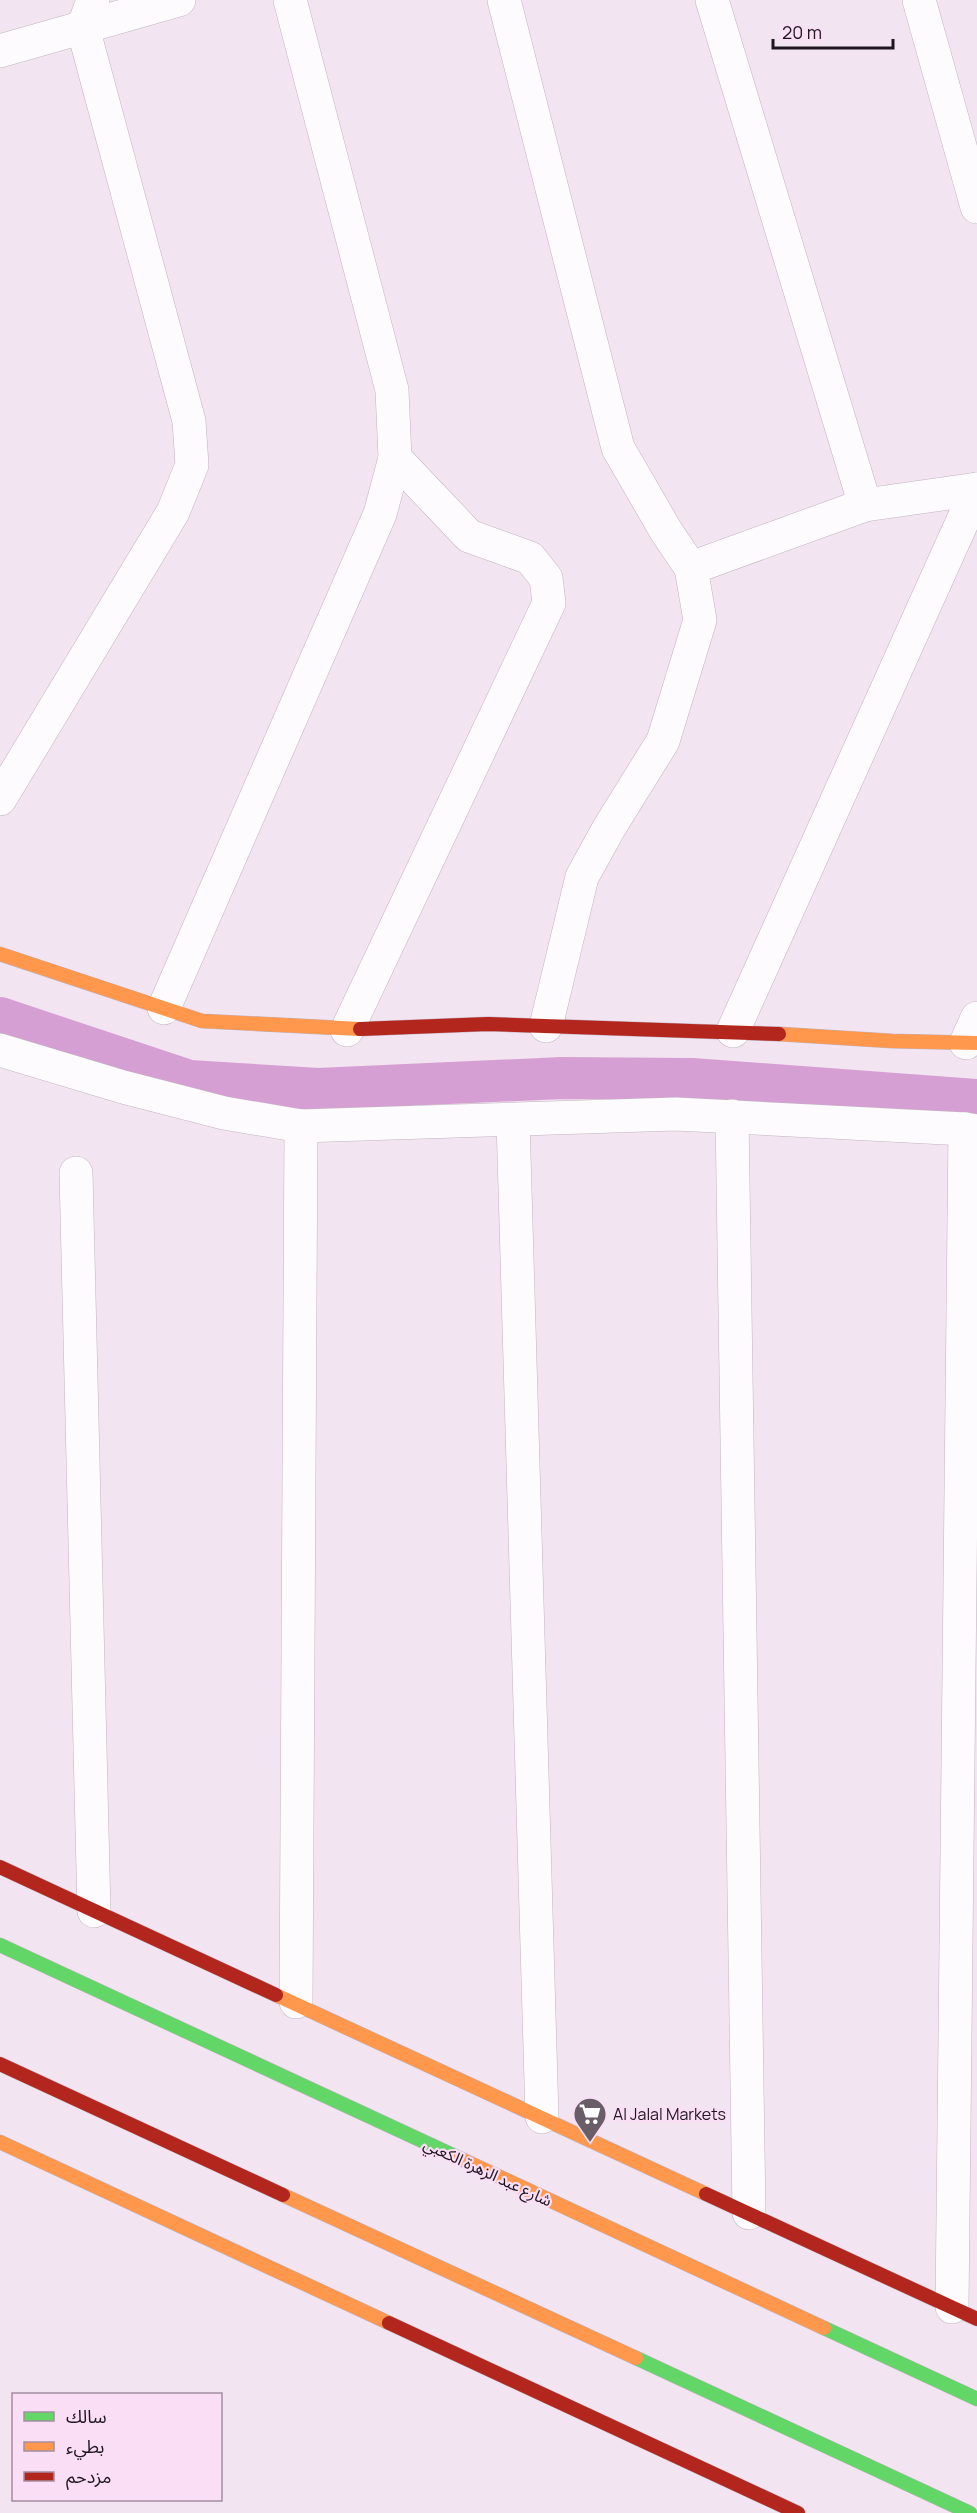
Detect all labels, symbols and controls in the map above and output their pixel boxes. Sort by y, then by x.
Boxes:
scale bar [773,12,893,50]
text: 20 m [782,20,822,44]
supermarket icon: Al Jalal Markets [572,2096,608,2143]
place label: Al Jalal Markets [613,2103,726,2125]
street label: شارع عبد الزهرة الكعبي [419,2133,556,2213]
legend [12,2393,222,2501]
text: سالك [66,2404,107,2428]
text: بطيء [66,2434,104,2460]
text: مزدحم [66,2464,111,2490]

